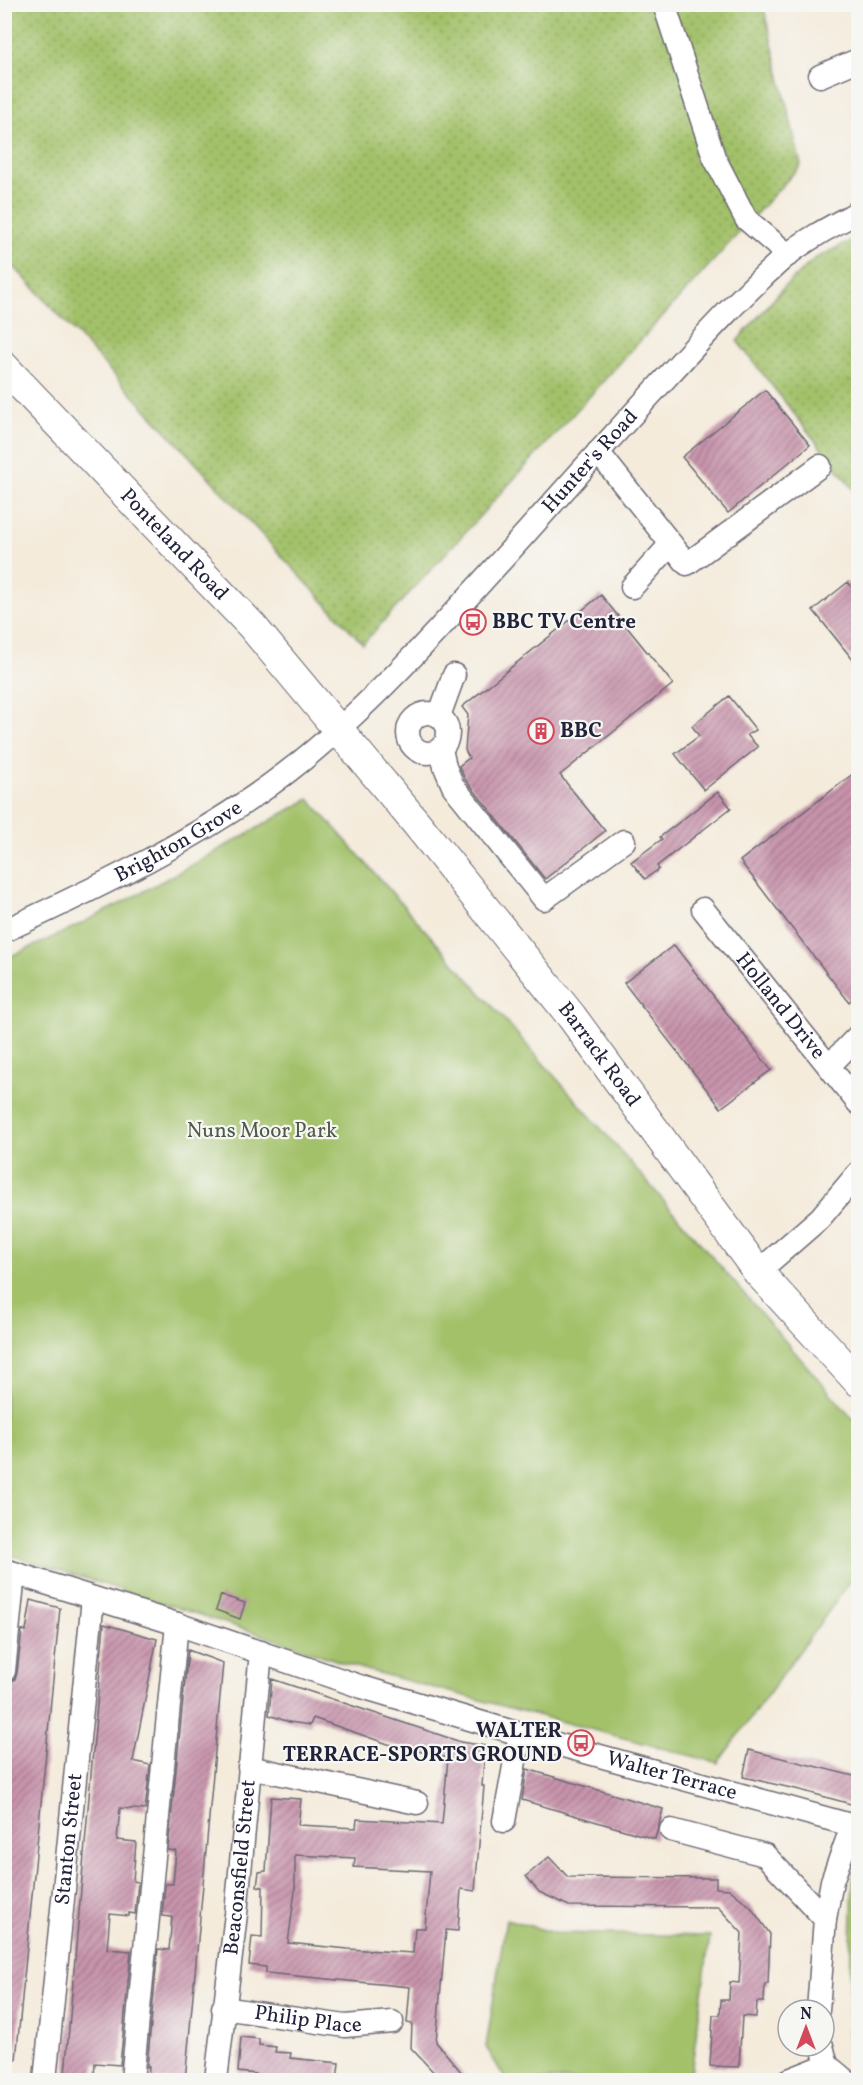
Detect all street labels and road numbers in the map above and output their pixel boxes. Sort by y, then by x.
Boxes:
street label: Hunter's Road [536,403,645,520]
street label: Ponteland Road [113,482,235,607]
street label: Brighton Grove [110,794,248,890]
street label: Holland Drive [729,946,832,1066]
street label: Barrack Road [551,996,647,1113]
street label: Walter Terrace [603,1744,740,1808]
street label: Stanton Street [48,1772,90,1906]
street label: Beaconsfield Street [217,1778,263,1957]
street label: Philip Place [252,1998,363,2041]

